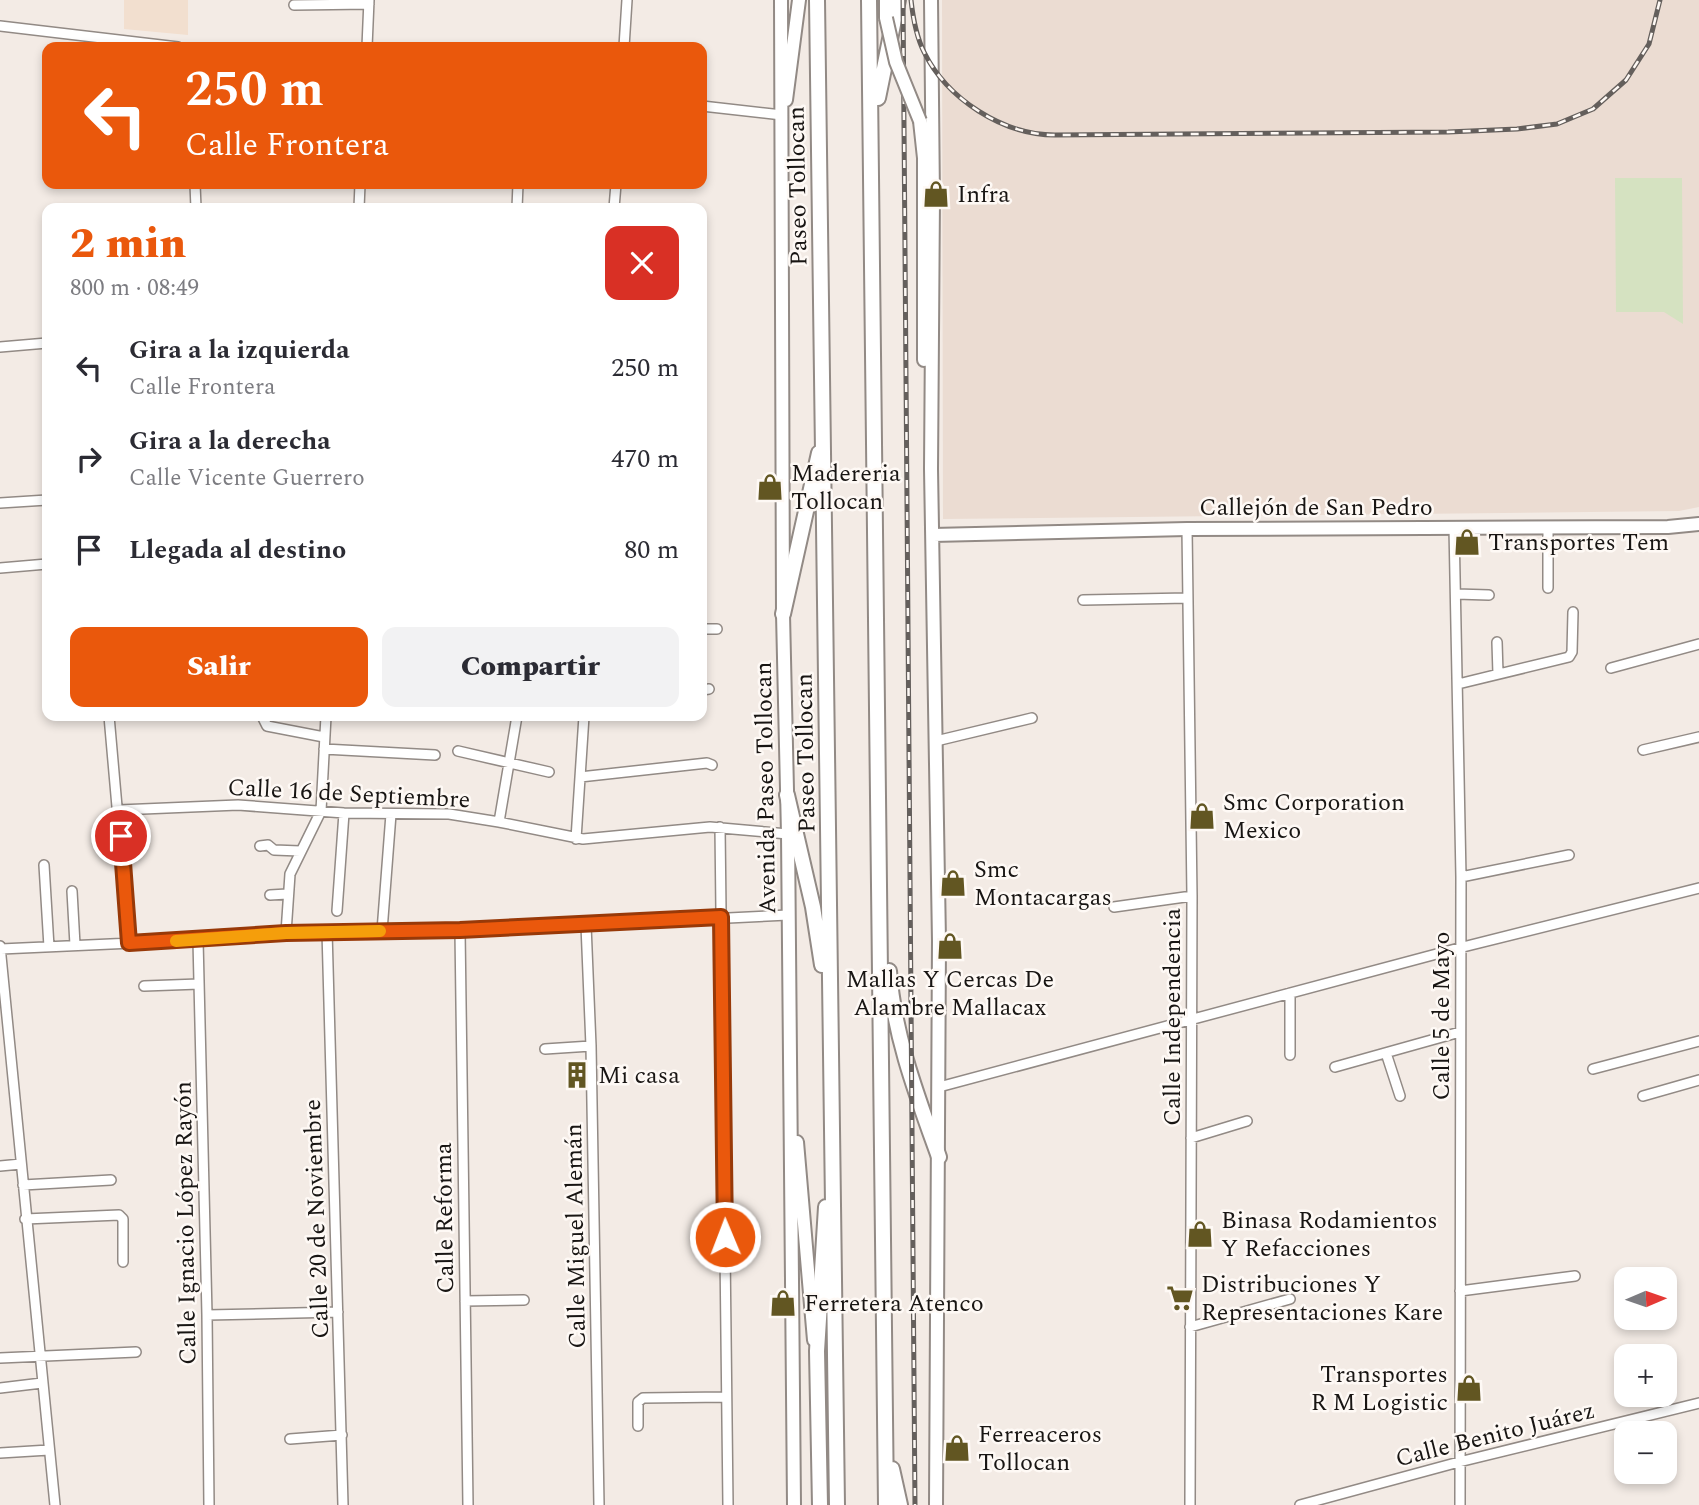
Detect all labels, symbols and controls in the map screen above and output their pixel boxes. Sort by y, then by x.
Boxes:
text: 250 m [185,53,324,128]
icon: left [70,70,161,161]
street label: Paseo Tollocan [779,106,817,266]
text: Calle Frontera [185,121,389,170]
place label: Infra [957,177,1010,213]
shop icon: Infra [921,179,951,209]
text: 2 min [70,213,186,276]
button: close [605,226,679,300]
text: 800 m · 08:49 [70,271,199,306]
text: Gira a la izquierda [129,330,350,370]
text: 250 m [611,348,679,388]
icon: left [70,349,108,387]
text: Calle Frontera [129,370,276,405]
text: Gira a la derecha [129,421,331,461]
text: 470 m [611,439,679,479]
icon: right [70,440,108,478]
place label: Madereria Tollocan [791,456,901,520]
text: Calle Vicente Guerrero [129,461,365,496]
shop icon: Madereria Tollocan [755,472,785,502]
street label: Callejón de San Pedro [1199,490,1433,526]
place label: Transportes Tem [1488,525,1669,561]
shop icon: Transportes Tem [1452,527,1482,557]
text: Llegada al destino [129,530,346,570]
text: 80 m [624,530,679,570]
icon: arrive [70,531,108,569]
button: Salir [70,627,368,707]
button: Compartir [382,627,679,707]
street label: Avenida Paseo Tollocan [746,661,786,915]
street label: Paseo Tollocan [787,673,825,833]
street label: Calle 16 de Septiembre [227,770,471,818]
place label: Smc Corporation Mexico [1223,785,1405,849]
shop icon: Smc Corporation Mexico [1187,801,1217,831]
pin [91,806,151,866]
icon: arrive [102,817,140,855]
place label: Smc Montacargas [974,852,1112,916]
shop icon: Smc Montacargas [938,868,968,898]
street label: Calle Independencia [1155,908,1191,1126]
shop icon: Mallas Y Cercas De Alambre Mallacax [935,931,965,961]
street label: Calle 5 de Mayo [1424,932,1460,1100]
place label: Mallas Y Cercas De Alambre Mallacax [846,962,1054,1026]
place label: Mi casa [598,1058,680,1094]
building icon: Mi casa [562,1060,592,1090]
street label: Calle Ignacio López Rayón [166,1081,206,1365]
street label: Calle 20 de Noviembre [295,1099,339,1339]
street label: Calle Miguel Alemán [556,1123,596,1349]
street label: Calle Reforma [426,1142,464,1294]
position arrow [688,1200,762,1274]
place label: Binasa Rodamientos Y Refacciones [1221,1203,1438,1267]
shop icon: Binasa Rodamientos Y Refacciones [1185,1219,1215,1249]
place label: Distribuciones Y Representaciones Kare [1201,1267,1443,1331]
north arrow [1614,1267,1676,1330]
map controls [1614,1267,1677,1484]
supermarket icon: Distribuciones Y Representaciones Kare [1165,1283,1195,1313]
place label: Ferretera Atenco [804,1286,984,1322]
shop icon: Ferretera Atenco [768,1288,798,1318]
button: + [1614,1344,1677,1407]
place label: Transportes R M Logistic [1311,1357,1448,1421]
shop icon: Transportes R M Logistic [1454,1373,1484,1403]
street label: Calle Benito Juárez [1392,1393,1599,1477]
place label: Ferreaceros Tollocan [978,1417,1102,1481]
button: − [1614,1421,1677,1484]
shop icon: Ferreaceros Tollocan [942,1433,972,1463]

